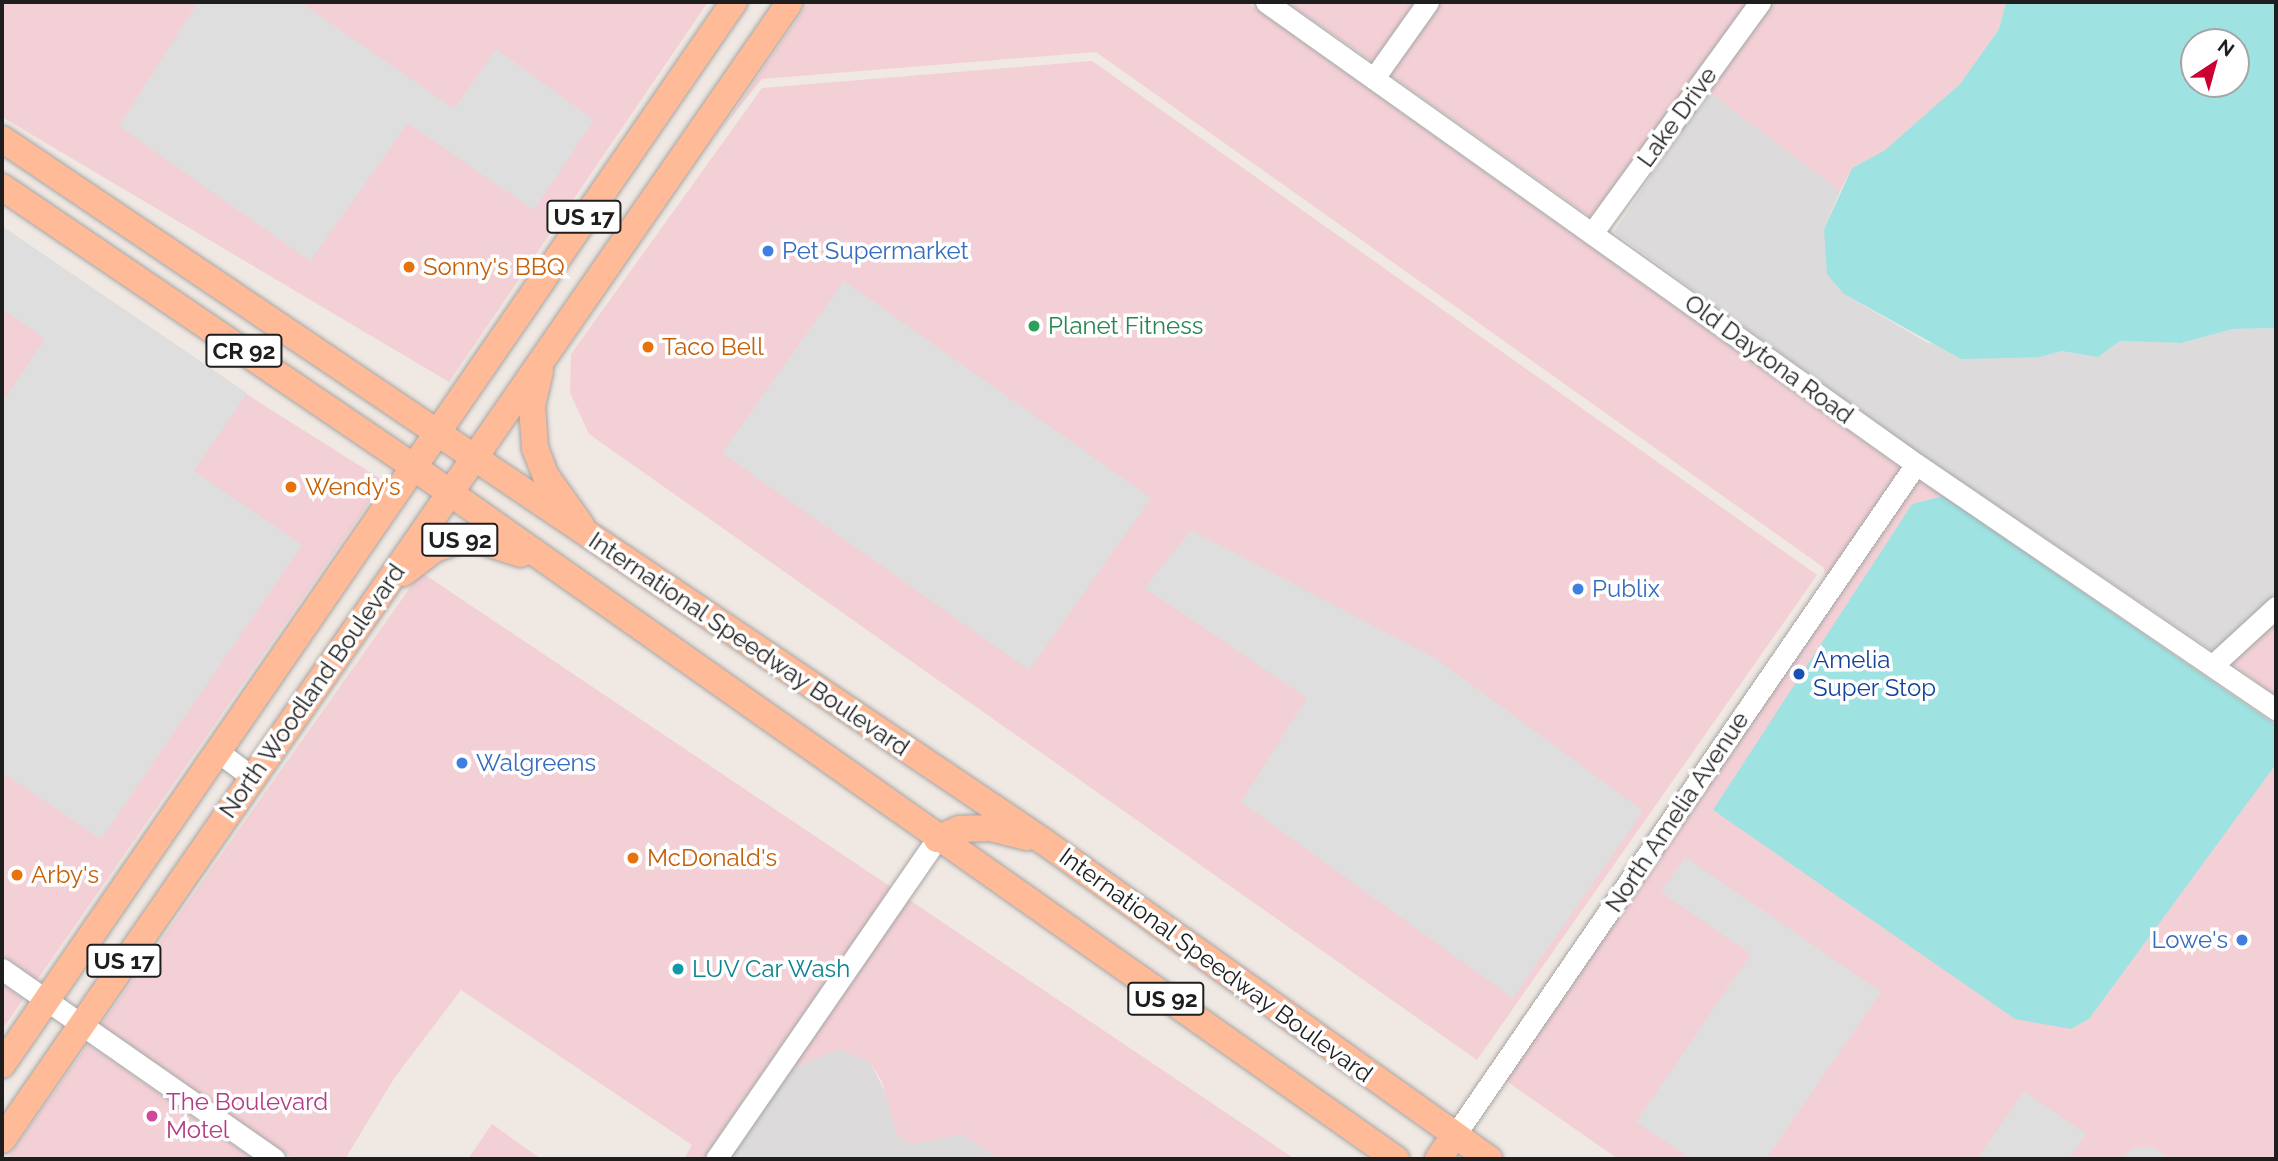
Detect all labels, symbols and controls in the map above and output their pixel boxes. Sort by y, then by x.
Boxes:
north arrow [2180,28,2250,98]
text: N [2214,34,2238,61]
street label: Lake Drive [1631,61,1723,173]
road number: US 17 [546,198,622,236]
place label: Pet Supermarket [782,237,969,265]
marker: Pet Supermarket [760,243,776,259]
place label: Sonny's BBQ [423,253,565,281]
marker: Sonny's BBQ [401,259,417,275]
street label: Old Daytona Road [1679,288,1859,430]
place label: Planet Fitness [1048,312,1203,340]
marker: Planet Fitness [1026,318,1042,334]
road number: CR 92 [204,332,284,370]
place label: Taco Bell [662,333,764,361]
marker: Taco Bell [640,339,656,355]
place label: Wendy's [305,473,401,501]
marker: Wendy's [283,479,299,495]
road number: US 92 [420,520,500,560]
street label: International Speedway Boulevard [583,525,915,763]
street label: North Woodland Boulevard [213,558,411,824]
place label: Publix [1592,575,1660,603]
marker: Publix [1570,581,1586,597]
place label: Amelia Super Stop [1813,646,1937,702]
marker: Amelia Super Stop [1791,666,1807,682]
street label: North Amelia Avenue [1599,706,1755,918]
place label: Walgreens [476,749,596,777]
marker: Walgreens [454,755,470,771]
street label: International Speedway Boulevard [1053,841,1379,1089]
place label: McDonald's [647,844,777,872]
marker: McDonald's [625,850,641,866]
place label: Arby's [31,861,99,889]
marker: Arby's [9,867,25,883]
place label: Lowe's [2151,926,2228,954]
marker: Lowe's [2234,932,2250,948]
road number: US 17 [86,942,162,980]
place label: LUV Car Wash [692,955,852,983]
marker: LUV Car Wash [670,961,686,977]
road number: US 92 [1126,980,1206,1018]
place label: The Boulevard Motel [166,1088,328,1144]
marker: The Boulevard Motel [144,1108,160,1124]

